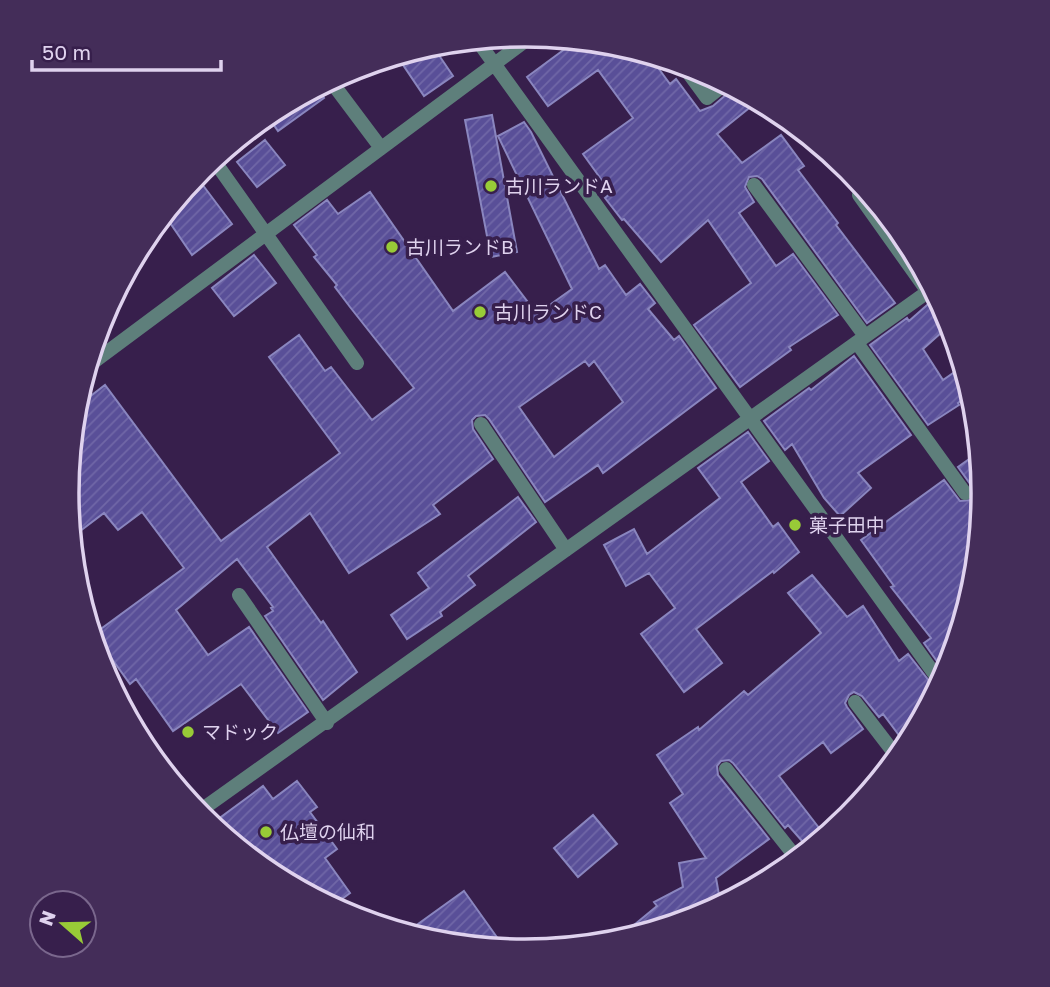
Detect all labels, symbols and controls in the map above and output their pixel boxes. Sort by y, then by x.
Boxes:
scale bar [32,28,220,72]
text: 50 m [42,39,91,65]
place label: 古川ランドA [505,174,613,197]
marker: 古川ランドA [483,178,499,194]
place label: 古川ランドB [406,235,514,258]
marker: 古川ランドB [384,239,400,255]
place label: 古川ランドC [494,300,602,323]
marker: 古川ランドC [472,304,488,320]
place label: 菓子田中 [809,513,885,536]
marker: 菓子田中 [787,517,803,533]
place label: マドック [202,720,278,743]
marker: マドック [180,724,196,740]
place label: 仏壇の仙和 [280,820,375,843]
marker: 仏壇の仙和 [258,824,274,840]
north arrow [28,889,98,959]
text: N [33,907,60,929]

